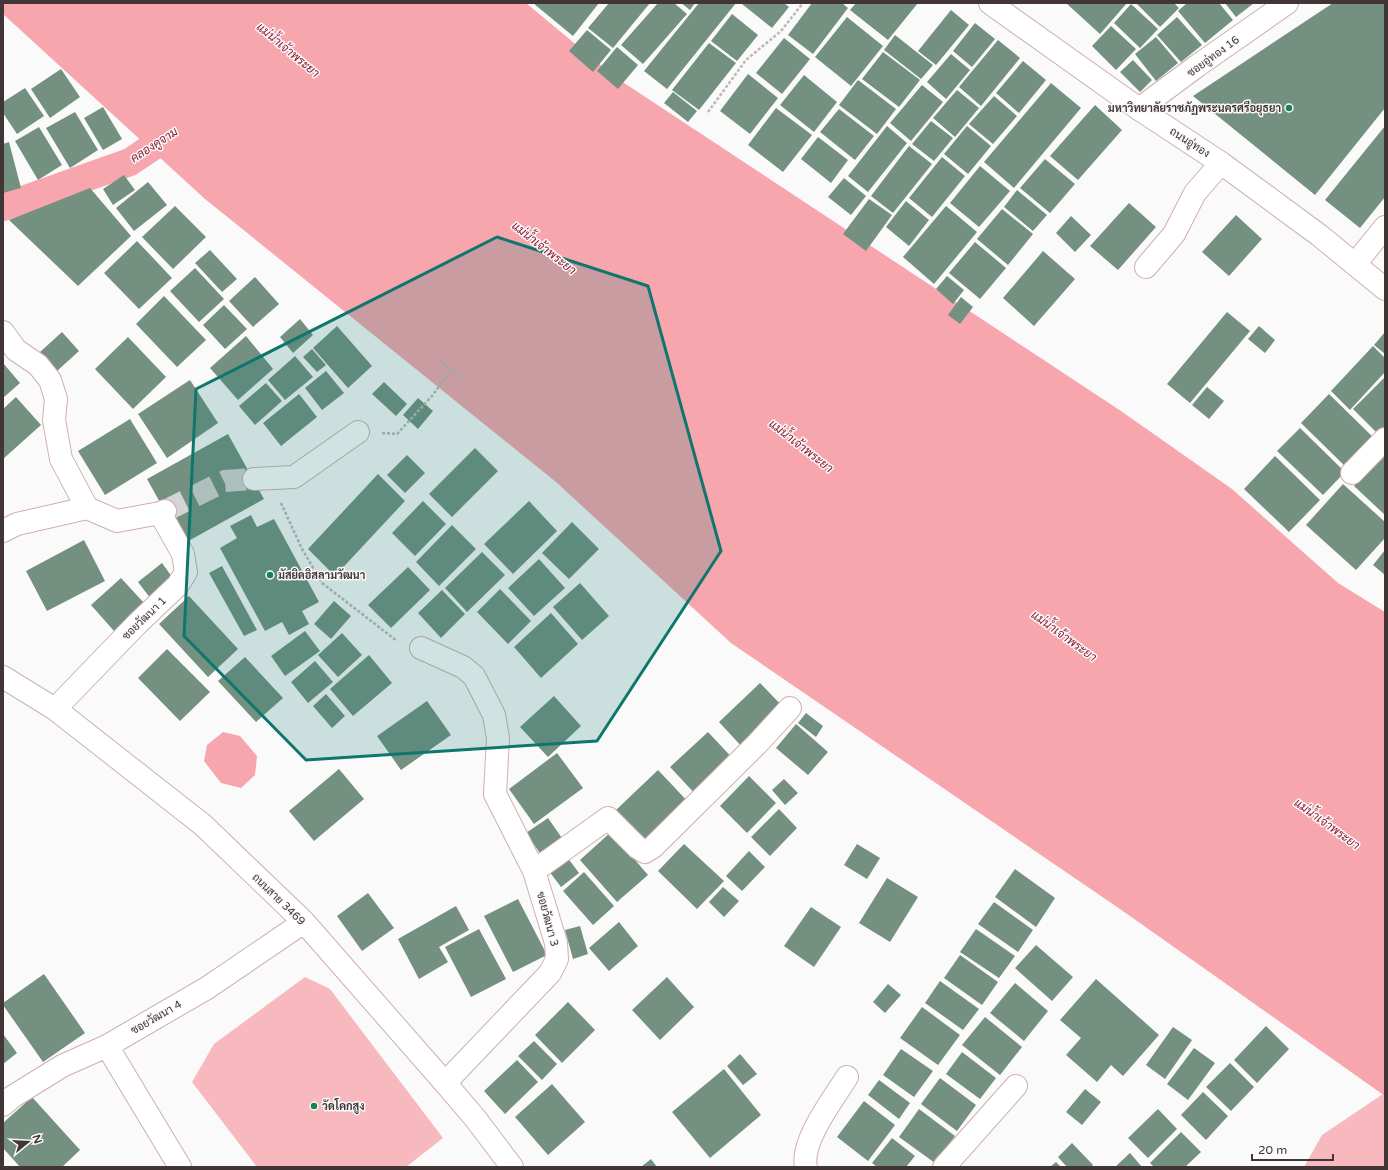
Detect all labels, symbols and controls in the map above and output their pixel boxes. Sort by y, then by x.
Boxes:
water label: แม่น้ำเจ้าพระยา [254,17,325,80]
street label: ซอยอู่ทอง 16 [1184,32,1243,81]
place label: มหาวิทยาลัยราชภัฏพระนครศรีอยุธยา [1108,100,1281,116]
marker: มหาวิทยาลัยราชภัฏพระนครศรีอยุธยา [1284,103,1294,113]
water label: คลองคูจาม [128,124,181,166]
street label: ถนนอู่ทอง [1167,124,1213,161]
water label: แม่น้ำเจ้าพระยา [509,215,581,277]
water label: แม่น้ำเจ้าพระยา [766,413,838,475]
place label: มัสยิดอิสลามวัฒนา [278,568,365,582]
marker: มัสยิดอิสลามวัฒนา [265,570,275,580]
street label: ซอยวัฒนา 1 [119,593,169,643]
water label: แม่น้ำเจ้าพระยา [1029,604,1102,665]
water label: แม่น้ำเจ้าพระยา [1292,792,1365,853]
street label: ถนนสาย 3469 [249,871,308,928]
street label: ซอยวัฒนา 3 [534,890,562,948]
street label: ซอยวัฒนา 4 [128,997,184,1037]
place label: วัดโคกสูง [322,1098,364,1114]
marker: วัดโคกสูง [309,1101,319,1111]
north arrow [8,1122,48,1162]
text: N [29,1133,45,1145]
scale bar [1252,1136,1333,1162]
text: 20 m [1258,1143,1287,1157]

